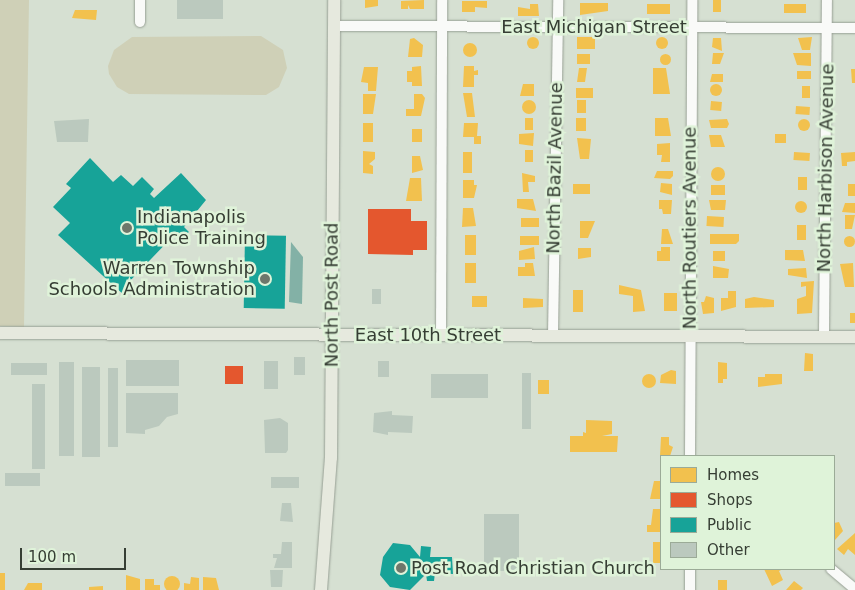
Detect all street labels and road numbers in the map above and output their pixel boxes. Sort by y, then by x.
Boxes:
street label: East Michigan Street [501,16,687,38]
street label: North Harbison Avenue [813,63,839,273]
street label: North Bazil Avenue [543,82,567,254]
street label: North Routiers Avenue [679,127,701,329]
street label: North Post Road [321,223,343,367]
street label: East 10th Street [355,324,501,346]

